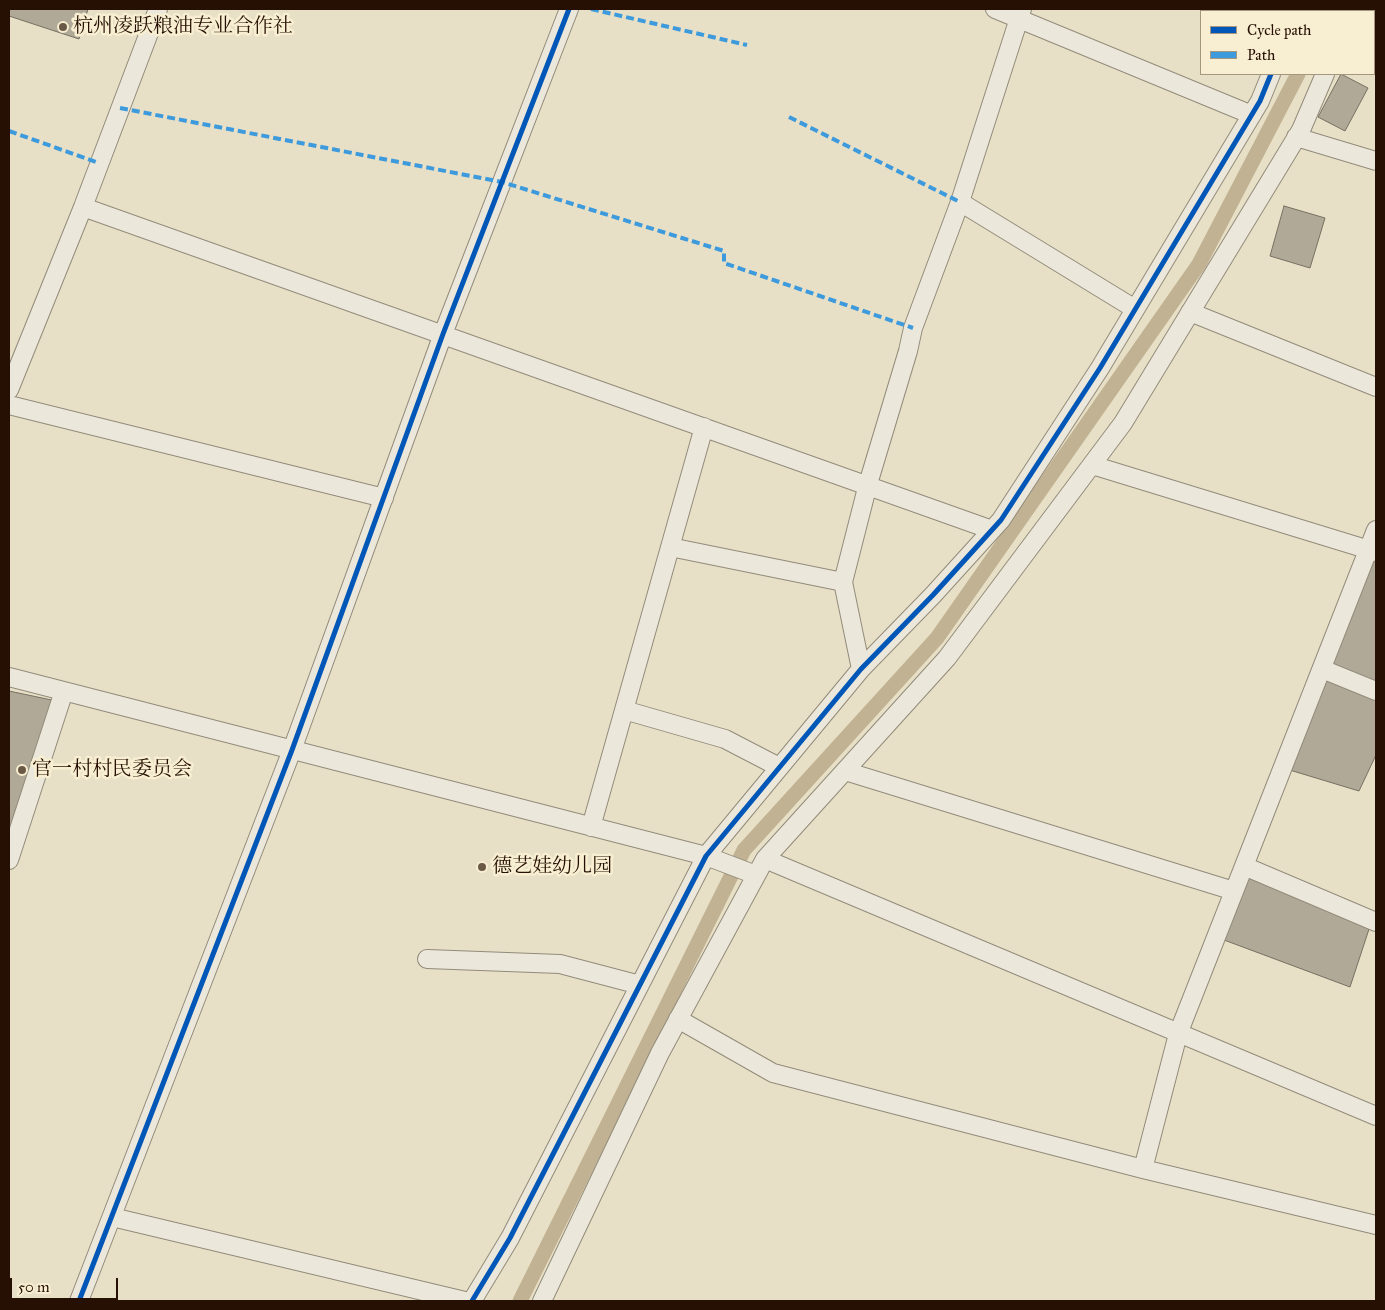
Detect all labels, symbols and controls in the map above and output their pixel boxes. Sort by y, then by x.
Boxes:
legend [1200,10,1375,75]
place label: 杭州凌跃粮油专业合作社 [73,15,293,39]
marker: 杭州凌跃粮油专业合作社 [57,21,69,33]
text: Cycle path [1247,21,1311,39]
text: Path [1247,46,1275,64]
place label: 官一村村民委员会 [32,758,192,782]
marker: 官一村村民委员会 [16,764,28,776]
place label: 德艺娃幼儿园 [492,855,612,879]
marker: 德艺娃幼儿园 [476,861,488,873]
scale bar [12,1268,120,1300]
text: 50 m [18,1278,50,1296]

